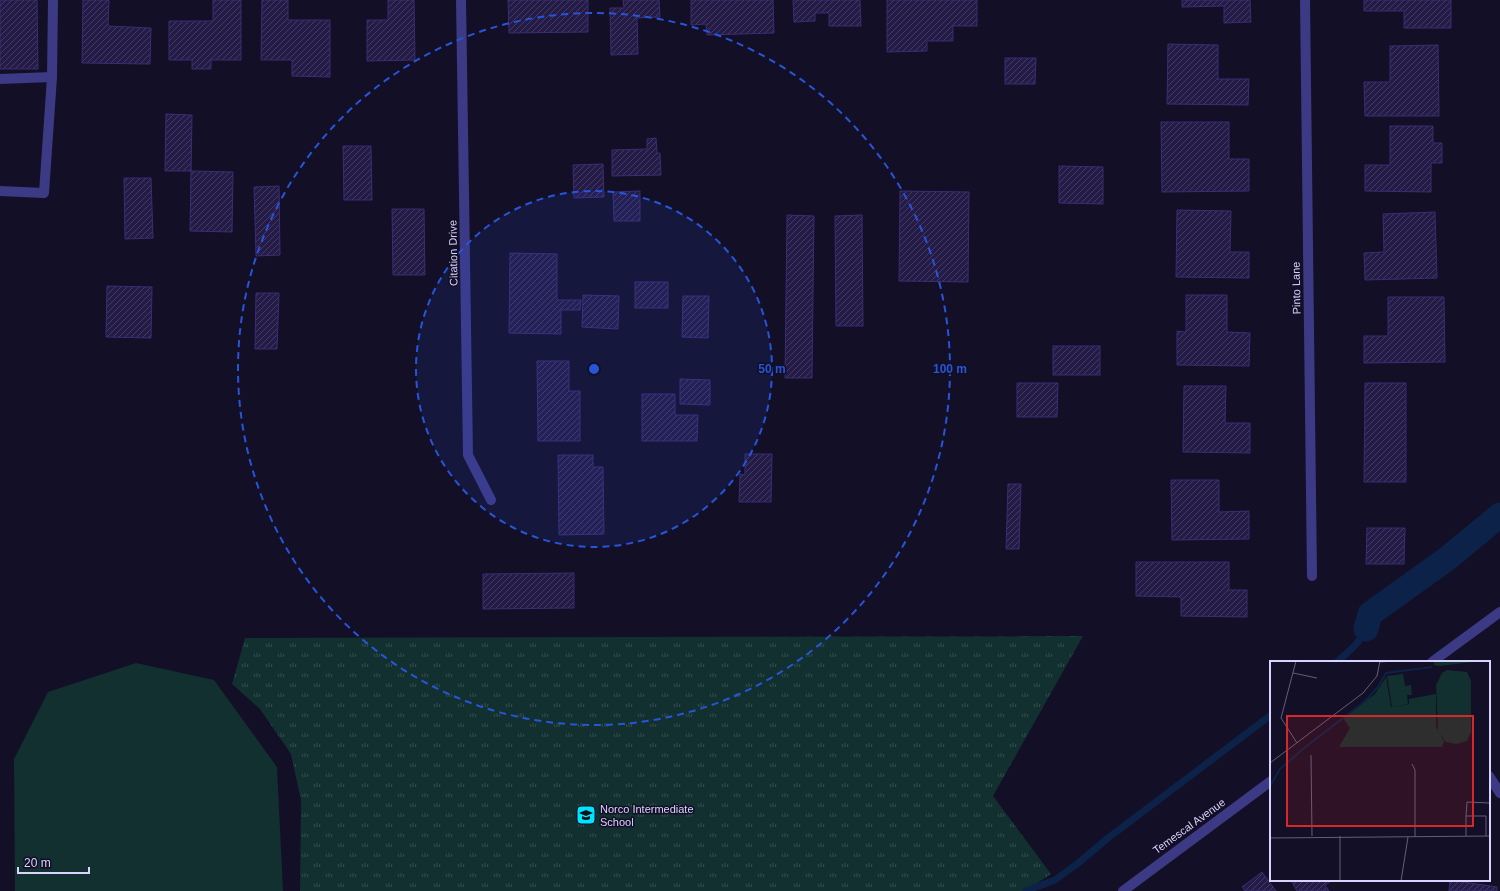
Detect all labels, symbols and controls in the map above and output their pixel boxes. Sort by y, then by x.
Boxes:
street label: Citation Drive [446,220,460,286]
street label: Pinto Lane [1290,262,1302,314]
centre of rings [587,362,601,376]
text: 50 m [758,362,786,376]
text: 100 m [933,362,967,376]
inset map [1270,661,1490,881]
street label: Temescal Avenue [1151,796,1227,856]
place label: Norco Intermediate School [600,803,694,828]
school or university icon: Norco Intermediate School [575,804,597,826]
scale bar [18,849,89,875]
text: 20 m [24,856,51,870]

